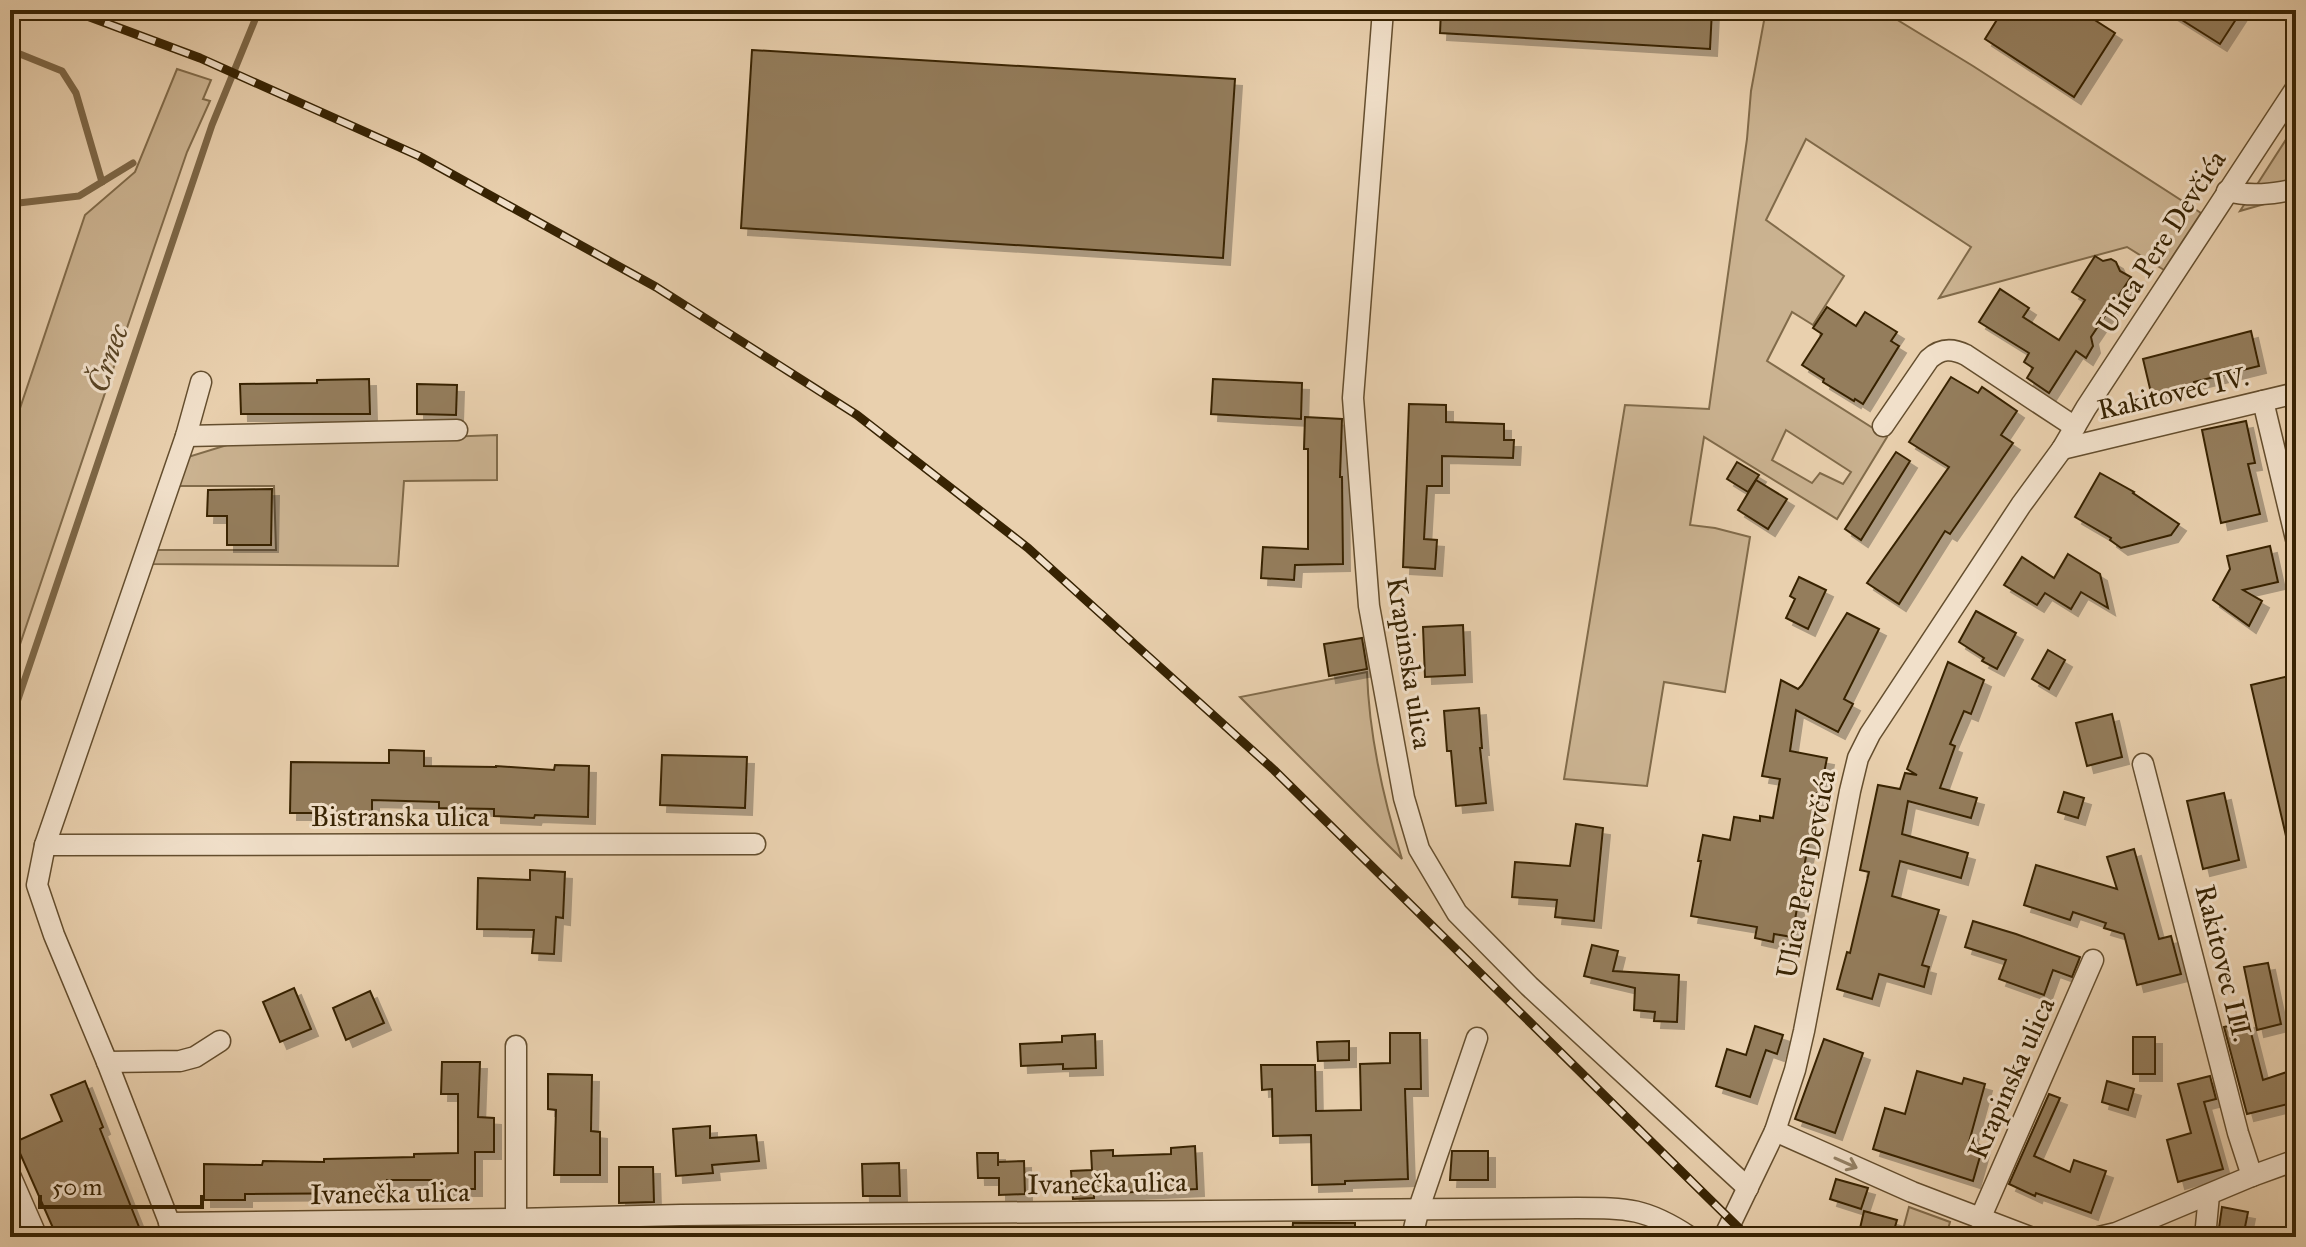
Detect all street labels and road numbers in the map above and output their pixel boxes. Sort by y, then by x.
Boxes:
street label: Ulica Pere Devčića [2089,143,2233,340]
street label: Rakitovec IV. [2094,359,2252,427]
street label: Krapinska ulica [1379,574,1441,752]
street label: Ulica Pere Devčića [1769,767,1843,981]
street label: Bistranska ulica [311,799,489,834]
street label: Rakitovec III. [2188,881,2260,1045]
street label: Krapinska ulica [1960,991,2062,1164]
street label: Ivanečka ulica [1027,1164,1187,1202]
street label: Ivanečka ulica [310,1174,470,1212]

